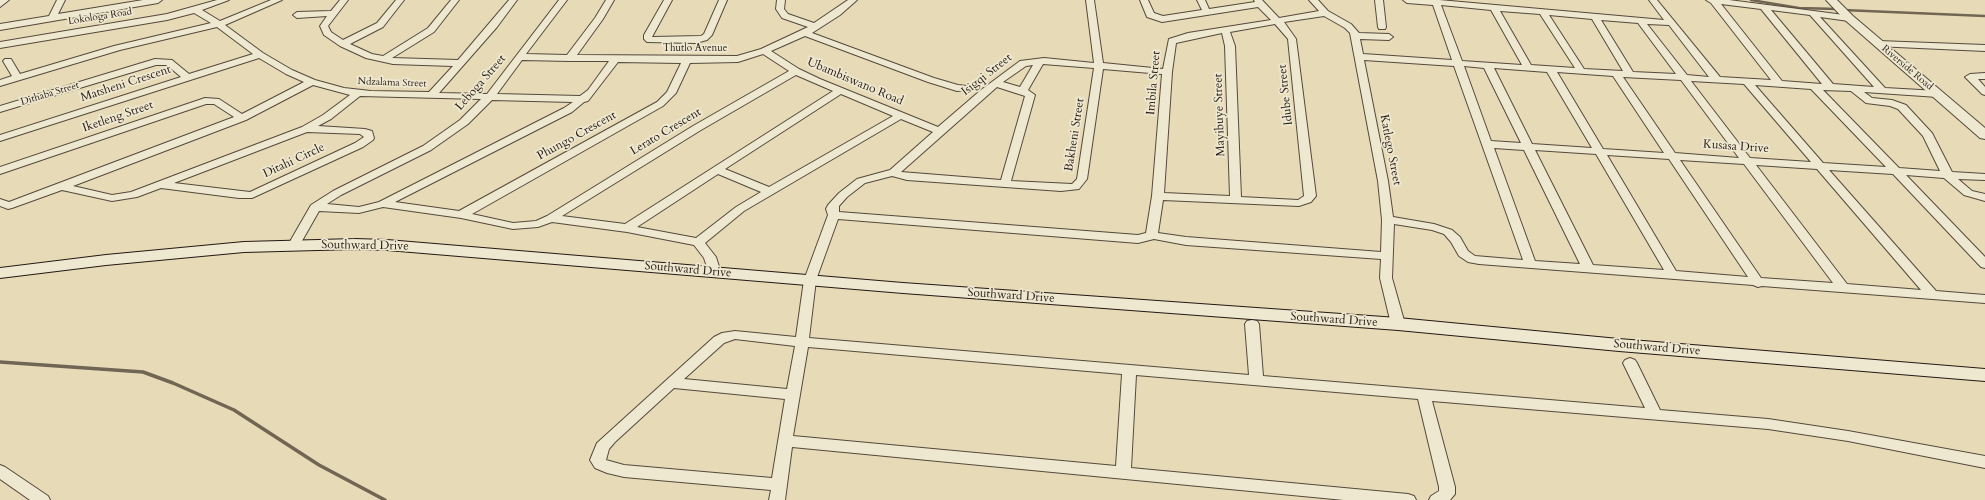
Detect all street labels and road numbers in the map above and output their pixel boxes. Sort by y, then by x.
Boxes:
street label: Lokologa Road [67,6,133,28]
street label: Thutlo Avenue [663,43,727,55]
street label: Riverside Road [1879,43,1935,93]
street label: Imbila Street [1144,50,1164,116]
street label: Isigqi Street [959,51,1015,99]
street label: Leboga Street [453,52,509,114]
street label: Ubambiswano Road [805,55,905,109]
street label: Matsheni Crescent [79,63,173,105]
street label: Idube Street [1276,64,1296,126]
street label: Mayibuye Street [1211,73,1229,157]
street label: Ndzalama Street [357,76,427,90]
street label: Dithaba Street [19,79,81,109]
street label: Bakheni Street [1062,97,1088,173]
street label: Iketleng Street [81,98,155,136]
street label: Lerato Crescent [628,105,704,159]
street label: Phungo Crescent [535,108,619,164]
street label: Katlego Street [1376,113,1404,187]
street label: Kusasa Drive [1702,138,1770,156]
street label: Ditahi Circle [261,140,327,182]
street label: Southward Drive [321,238,409,254]
street label: Southward Drive [644,259,732,281]
street label: Southward Drive [967,286,1055,306]
street label: Southward Drive [1290,310,1378,330]
street label: Southward Drive [1613,337,1701,359]

